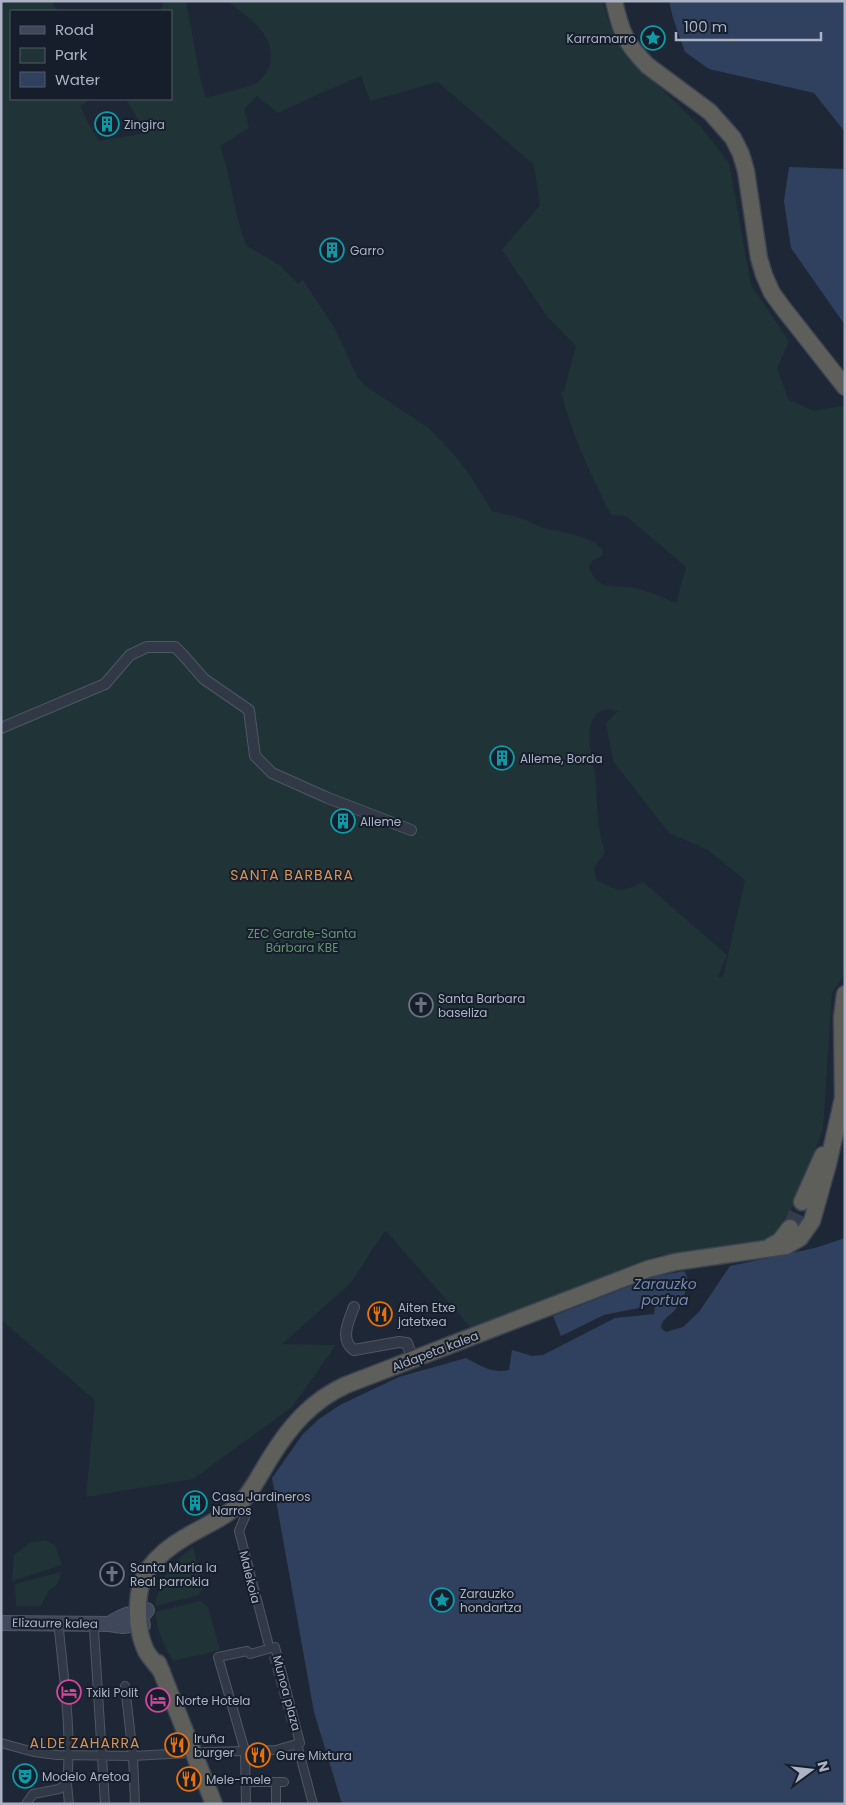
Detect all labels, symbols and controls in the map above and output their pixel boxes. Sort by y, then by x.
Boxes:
legend [10,10,172,100]
scale bar [676,10,821,42]
text: 100 m [684,16,727,37]
text: Road [55,19,94,40]
place icon: Karramarro [640,25,666,51]
place label: Karramarro [567,30,636,47]
text: Park [55,44,87,65]
text: Water [55,69,101,90]
building icon: Zingira [94,111,120,137]
place label: Zingira [124,116,165,133]
building icon: Garro [319,237,345,263]
place label: Garro [350,242,384,259]
building icon: Alleme, Borda [489,745,515,771]
place label: Alleme, Borda [520,750,603,767]
building icon: Alleme [330,808,356,834]
place label: Alleme [360,813,401,830]
district label: SANTA BARBARA [230,865,354,885]
park label: ZEC Garate-Santa Bárbara KBE [248,925,356,956]
place label: Santa Barbara baseliza [438,990,525,1021]
church icon: Santa Barbara baseliza [408,992,434,1018]
water label: Zarauzko portua [632,1274,697,1310]
place label: Aiten Etxe jatetxea [397,1299,455,1330]
restaurant icon: Aiten Etxe jatetxea [367,1301,393,1327]
street label: Aldapeta kalea [389,1327,481,1375]
place label: Casa Jardineros Narros [212,1488,311,1519]
building icon: Casa Jardineros Narros [182,1490,208,1516]
street label: Malekoia [235,1549,265,1605]
place label: Santa Maria la Real parrokia [130,1559,217,1590]
church icon: Santa Maria la Real parrokia [99,1561,125,1587]
place label: Zarauzko hondartza [460,1585,522,1616]
place icon: Zarauzko hondartza [429,1587,455,1613]
street label: Elizaurre kalea [12,1614,98,1632]
street label: Munoa plaza [269,1653,305,1733]
hotel icon: Txiki Polit [56,1679,82,1705]
place label: Txiki Polit [86,1684,138,1701]
hotel icon: Norte Hotela [145,1687,171,1713]
place label: Norte Hotela [176,1692,250,1709]
place label: Iruña burger [194,1730,235,1761]
restaurant icon: Iruña burger [164,1732,190,1758]
district label: ALDE ZAHARRA [30,1733,140,1753]
restaurant icon: Gure Mixtura [245,1742,271,1768]
north arrow [786,1745,836,1795]
place label: Gure Mixtura [276,1747,352,1764]
text: N [813,1759,835,1774]
theatre icon: Modelo Aretoa [12,1763,38,1789]
restaurant icon: Mele-mele [176,1766,202,1792]
place label: Modelo Aretoa [42,1768,130,1785]
place label: Mele-mele [206,1771,271,1788]

